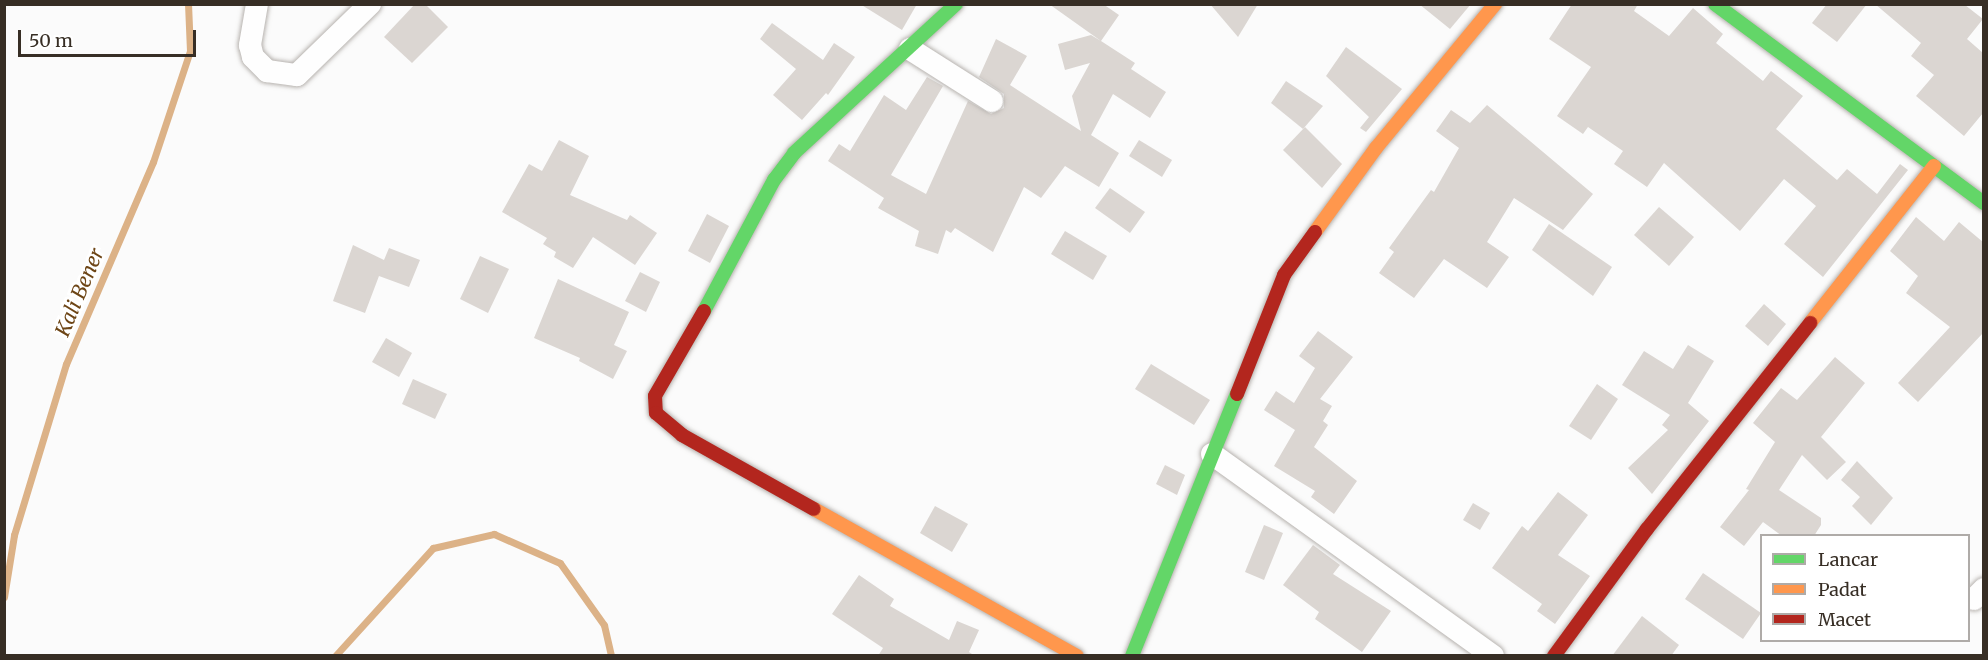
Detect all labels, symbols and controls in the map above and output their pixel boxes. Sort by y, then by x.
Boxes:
scale bar [21,18,200,56]
text: 50 m [29,29,73,52]
water label: Kali Bener [50,244,108,340]
legend [1760,534,1970,642]
text: Lancar [1818,548,1878,571]
text: Padat [1818,578,1867,601]
text: Macet [1818,608,1871,631]

